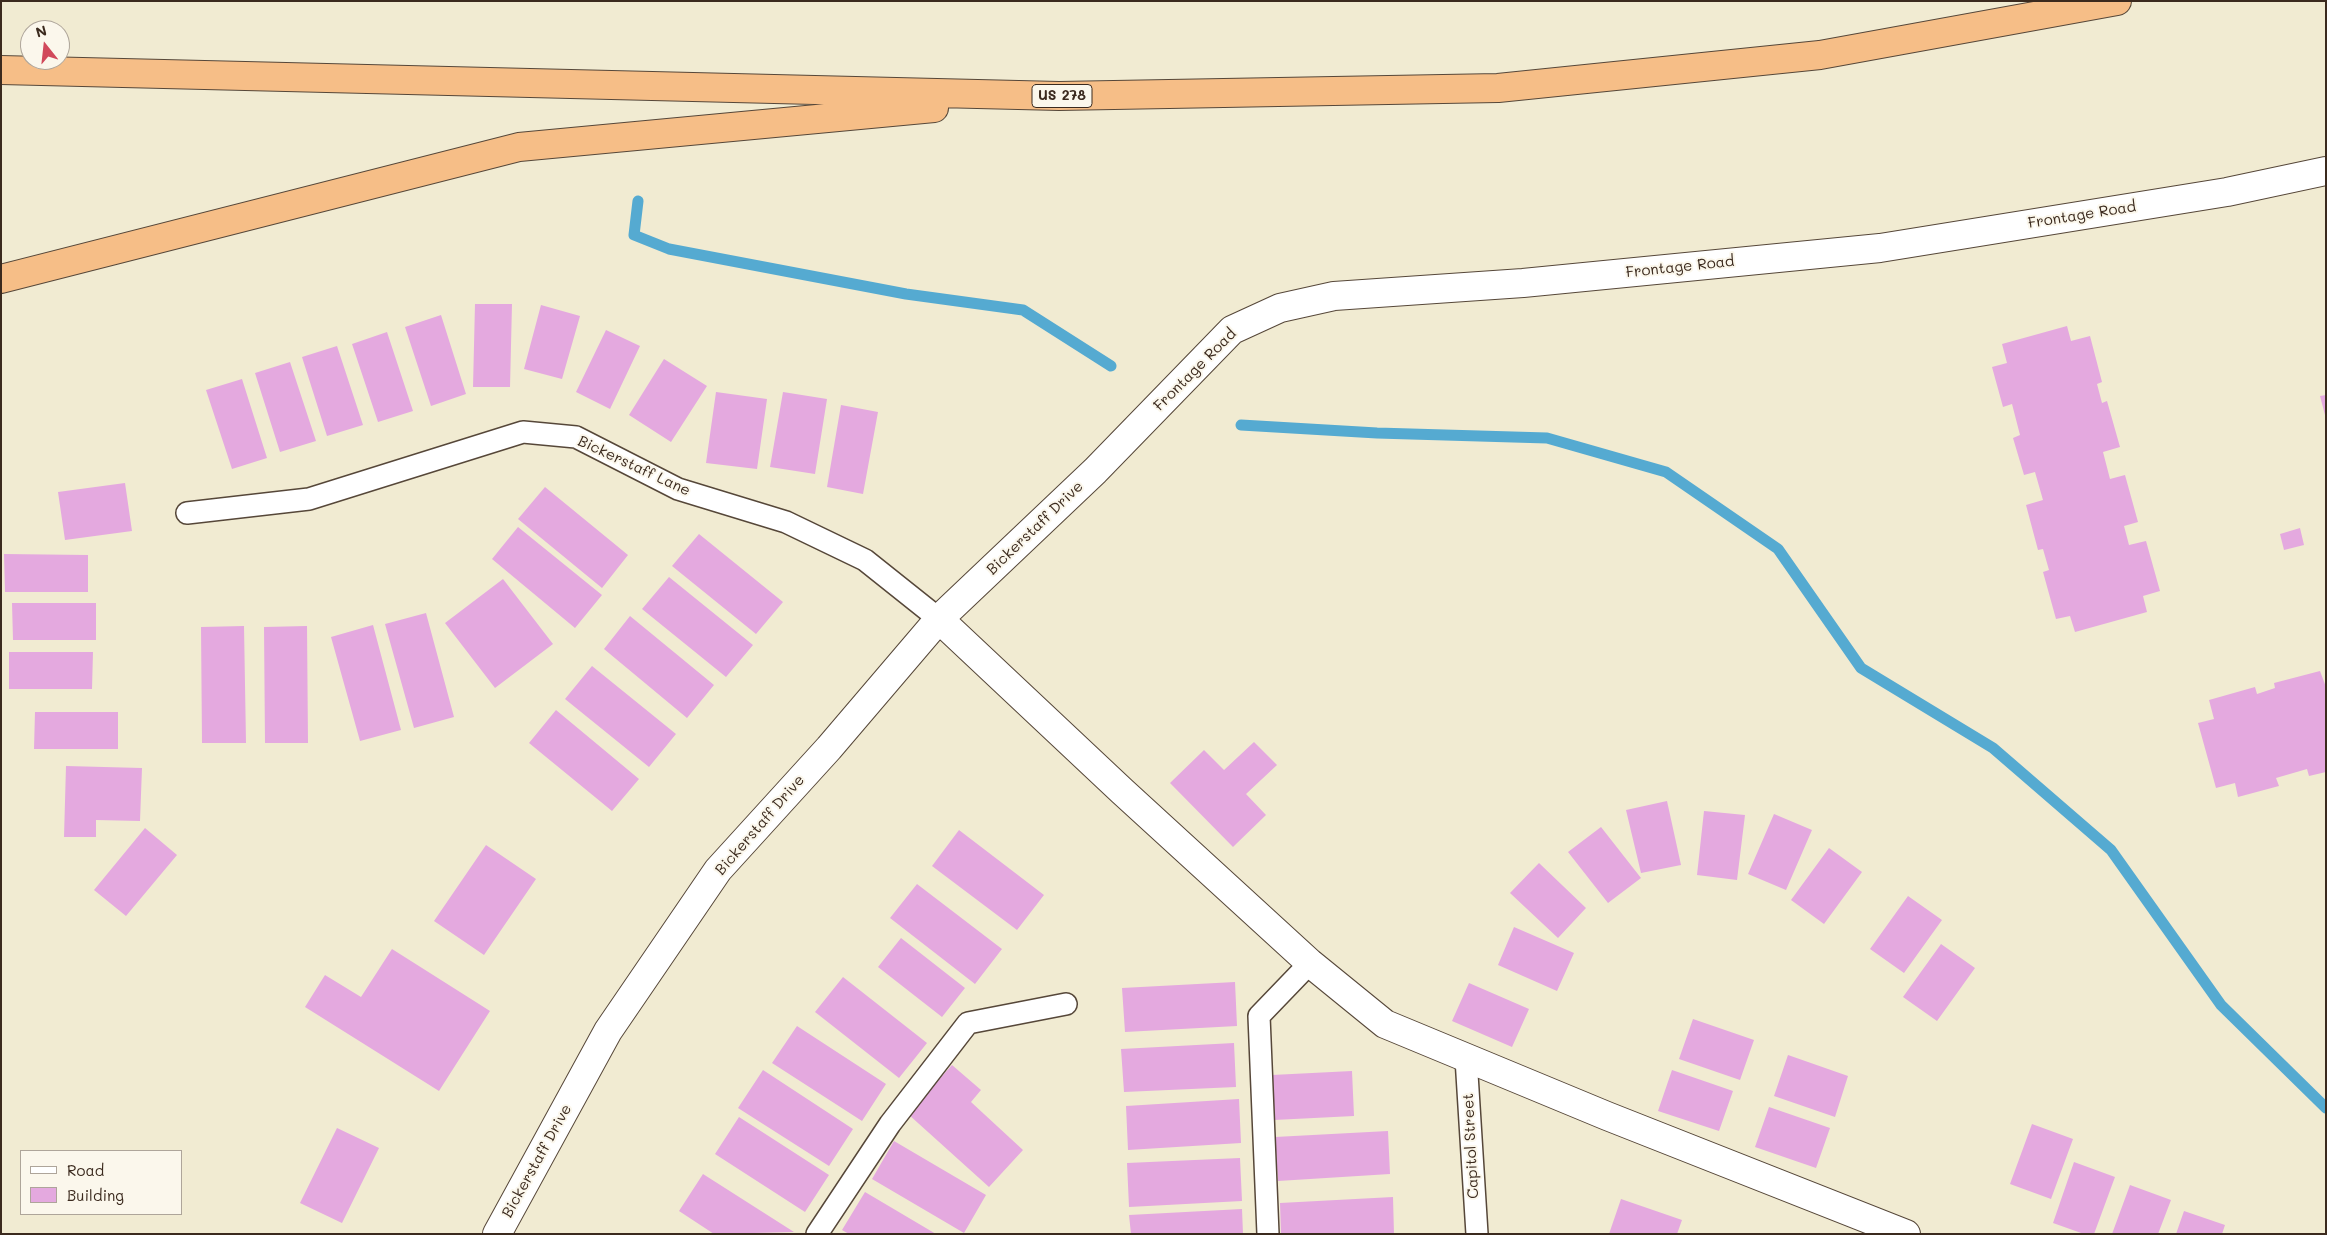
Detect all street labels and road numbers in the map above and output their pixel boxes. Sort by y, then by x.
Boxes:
road number: US 278 [1032,84,1092,108]
street label: Frontage Road [2027,198,2137,232]
street label: Frontage Road [1625,252,1735,282]
street label: Frontage Road [1150,325,1240,415]
street label: Bickerstaff Lane [575,432,693,500]
street label: Bickerstaff Drive [983,477,1087,579]
street label: Bickerstaff Drive [712,771,808,879]
street label: Capitol Street [1459,1093,1483,1199]
street label: Bickerstaff Drive [498,1101,576,1221]

